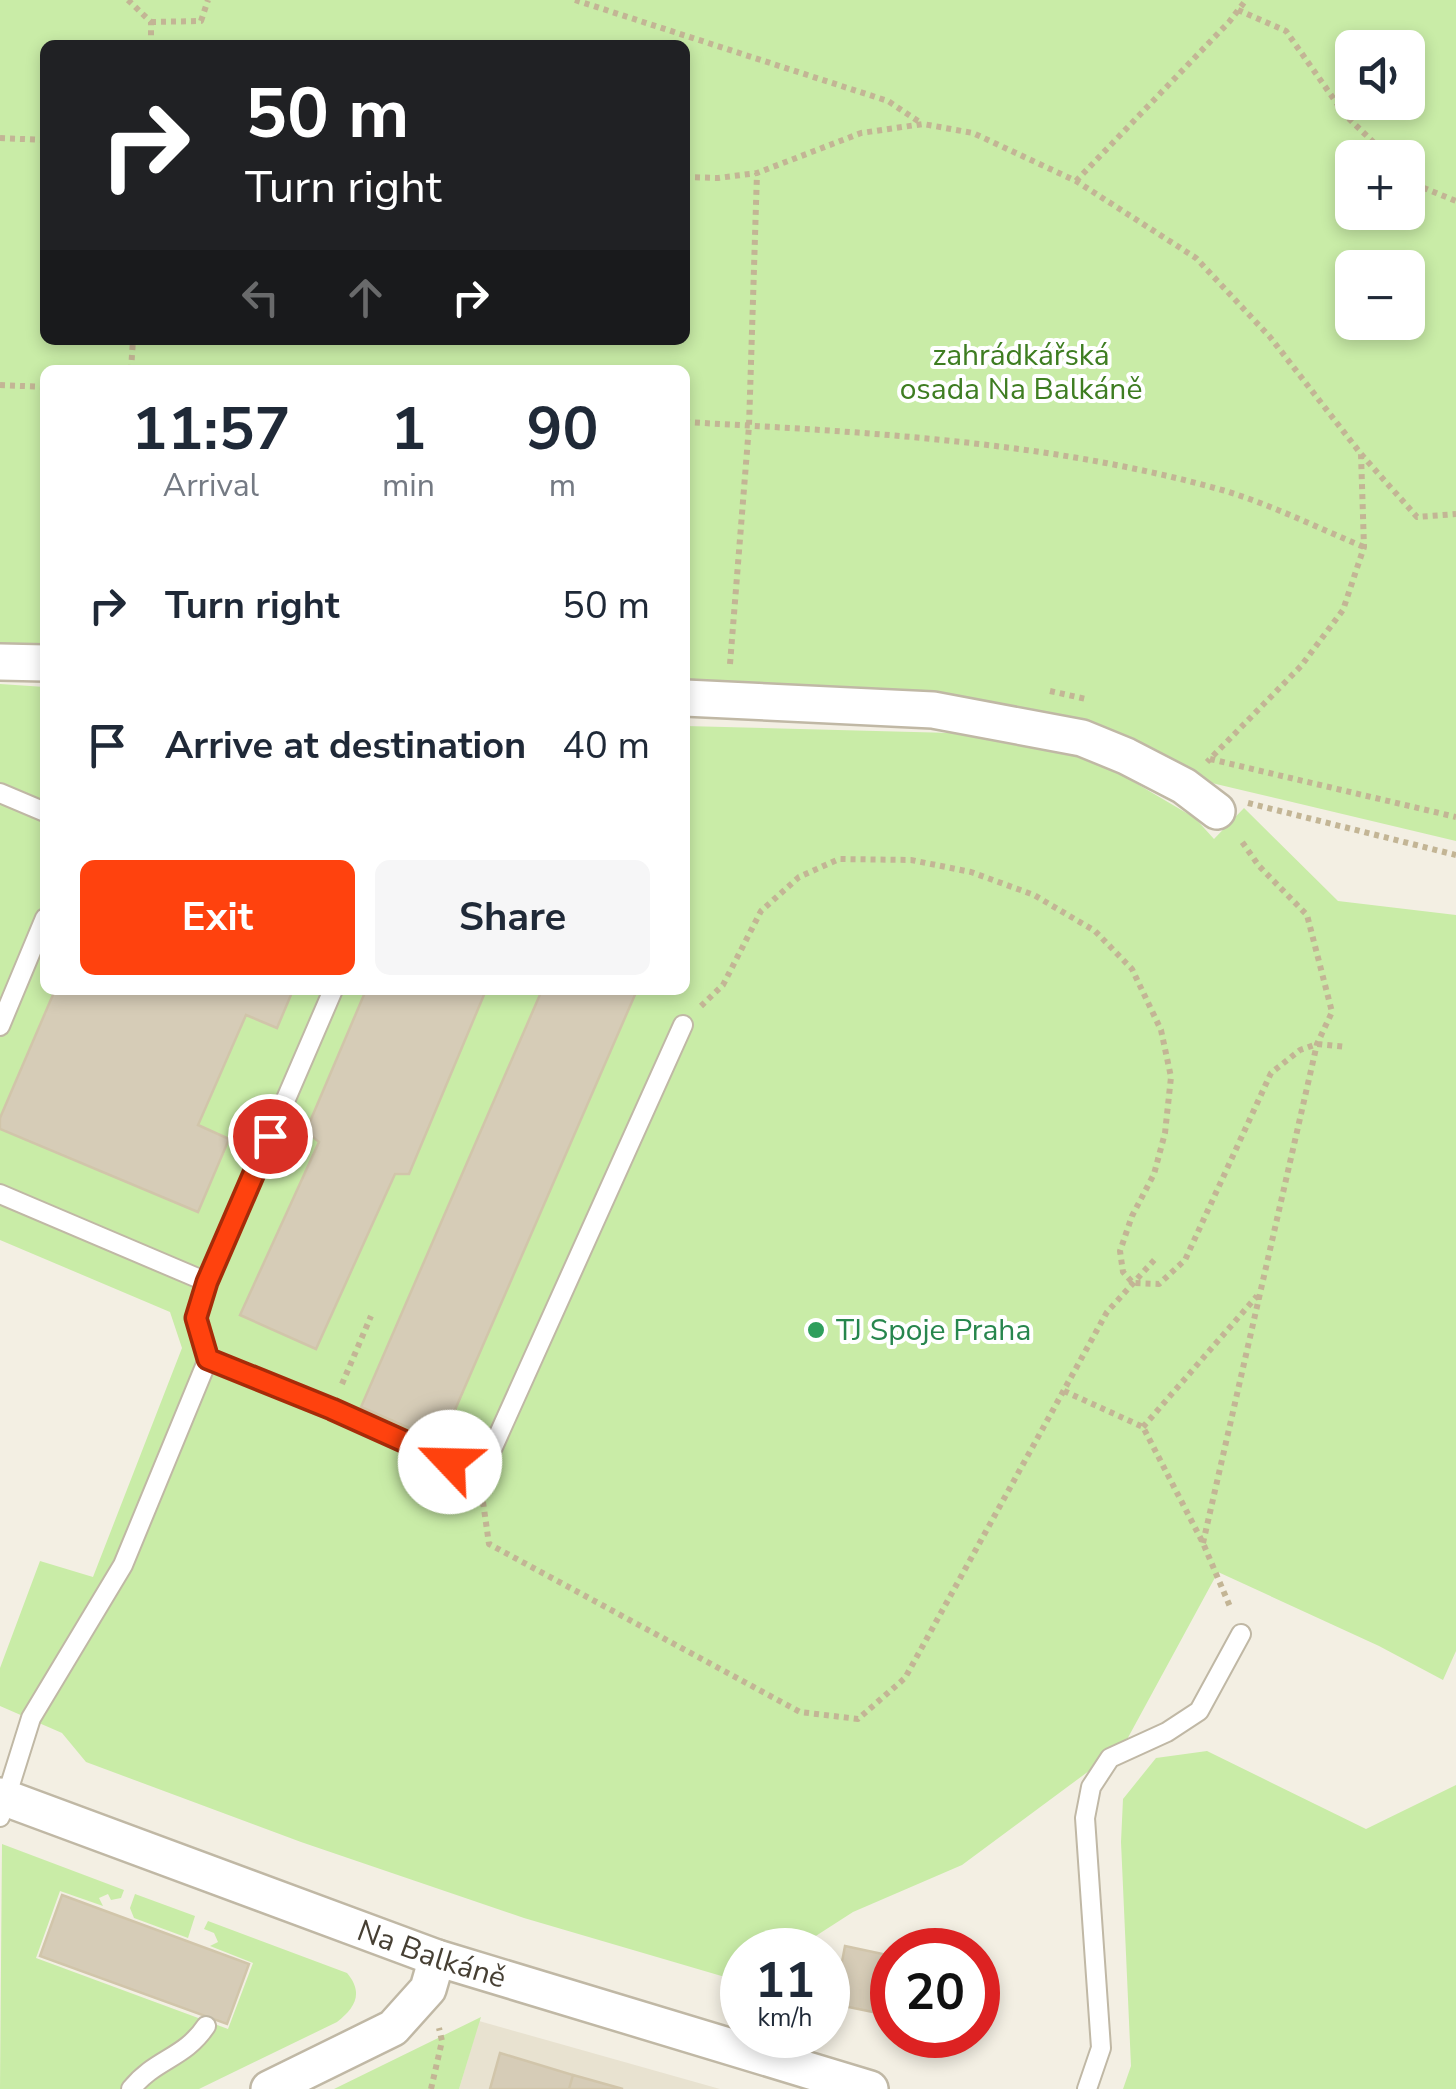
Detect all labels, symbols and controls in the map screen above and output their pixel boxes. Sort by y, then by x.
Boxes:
map controls [1335,30,1425,340]
button: sound [1335,30,1425,120]
text: 50 m [245,66,409,162]
icon: right [80,80,210,210]
button: + [1335,140,1425,230]
text: Turn right [245,157,442,218]
button: − [1335,250,1425,340]
icon: left [233,270,288,325]
icon: ahead [338,270,393,325]
icon: right [443,270,498,325]
park label: zahrádkářská osada Na Balkáně [900,335,1142,410]
text: 11:57 [132,388,290,470]
text: 1 [390,388,426,470]
text: 90 [526,388,598,470]
text: Arrival [163,464,259,507]
text: min [382,464,435,507]
text: m [549,464,576,507]
icon: right [80,578,135,633]
text: Turn right [165,580,340,631]
text: 50 m [562,580,650,631]
icon: arrive [80,718,135,773]
text: Arrive at destination [165,720,526,771]
text: 40 m [562,720,650,771]
button: Exit [80,860,355,975]
button: Share [375,860,650,975]
pin [228,1094,313,1179]
icon: arrive [243,1109,298,1164]
place label: TJ Spoje Praha [836,1310,1031,1351]
marker: TJ Spoje Praha [805,1319,827,1341]
position arrow [398,1410,502,1514]
street label: Na Balkáně [351,1910,511,1999]
speed limit sign: 20 [870,1928,1000,2058]
text: 11 [755,1946,815,2015]
text: km/h [757,2001,813,2035]

